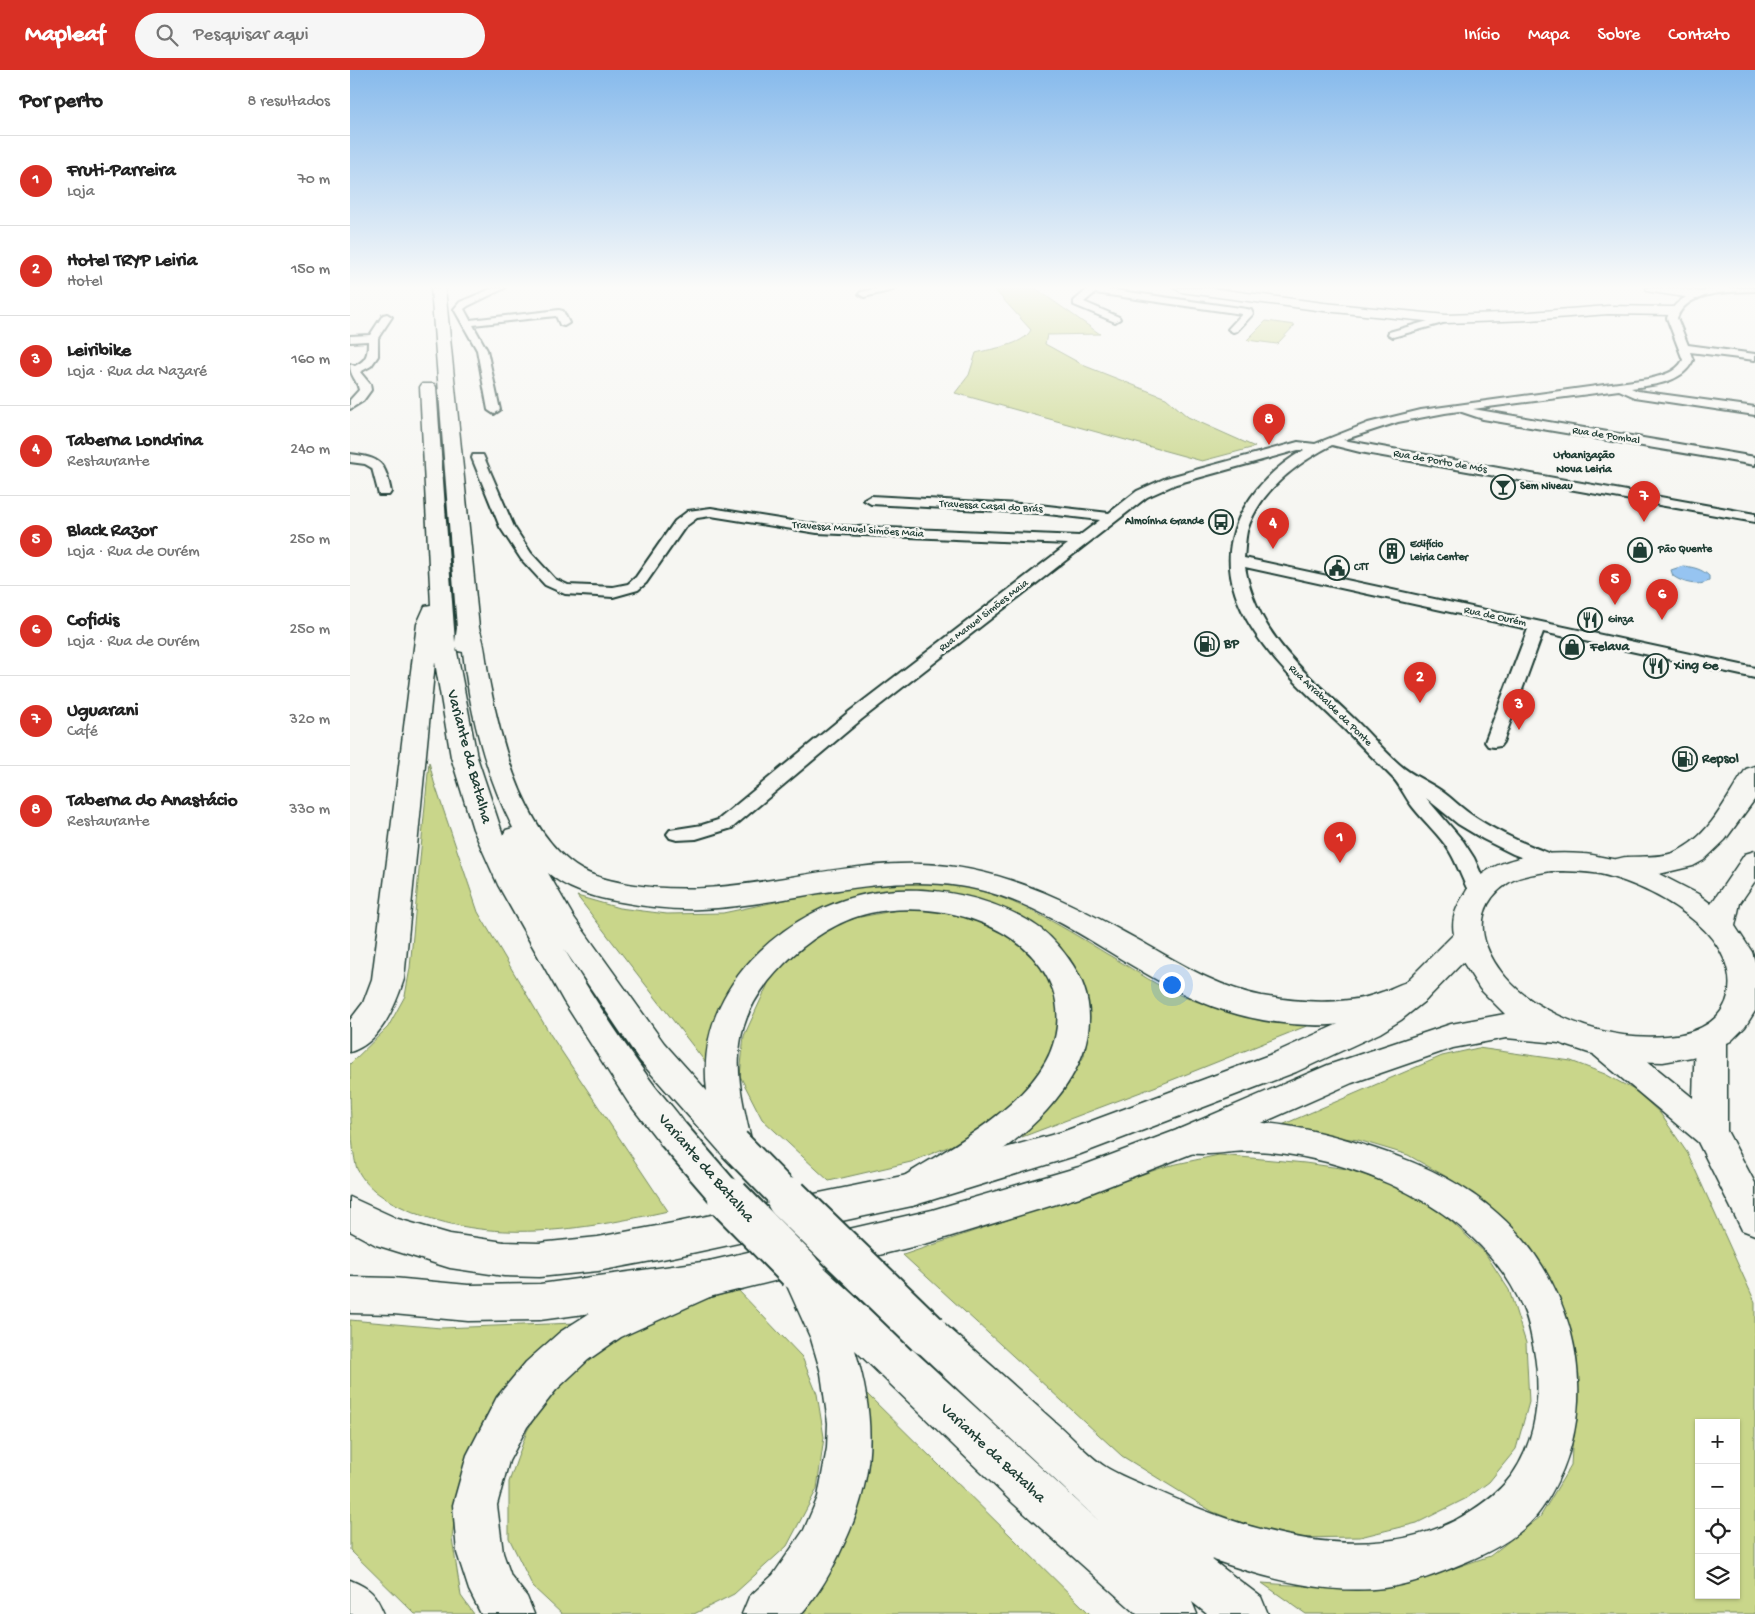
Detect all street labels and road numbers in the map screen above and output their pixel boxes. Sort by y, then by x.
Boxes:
street label: Rua de Pombal [1571,425,1641,447]
street label: Rua de Porto de Mós [1392,448,1489,476]
street label: Travessa Casal do Brás [938,498,1044,516]
street label: Travessa Manuel Simões Maia [791,519,925,541]
street label: Rua Manuel Simões Maia [937,577,1032,655]
street label: Rua de Ourém [1463,605,1528,630]
street label: Rua Arrabalde da Ponte [1286,663,1374,749]
street label: Variante da Batalha [441,687,495,827]
street label: Variante da Batalha [652,1110,758,1228]
street label: Variante da Batalha [935,1399,1050,1509]

